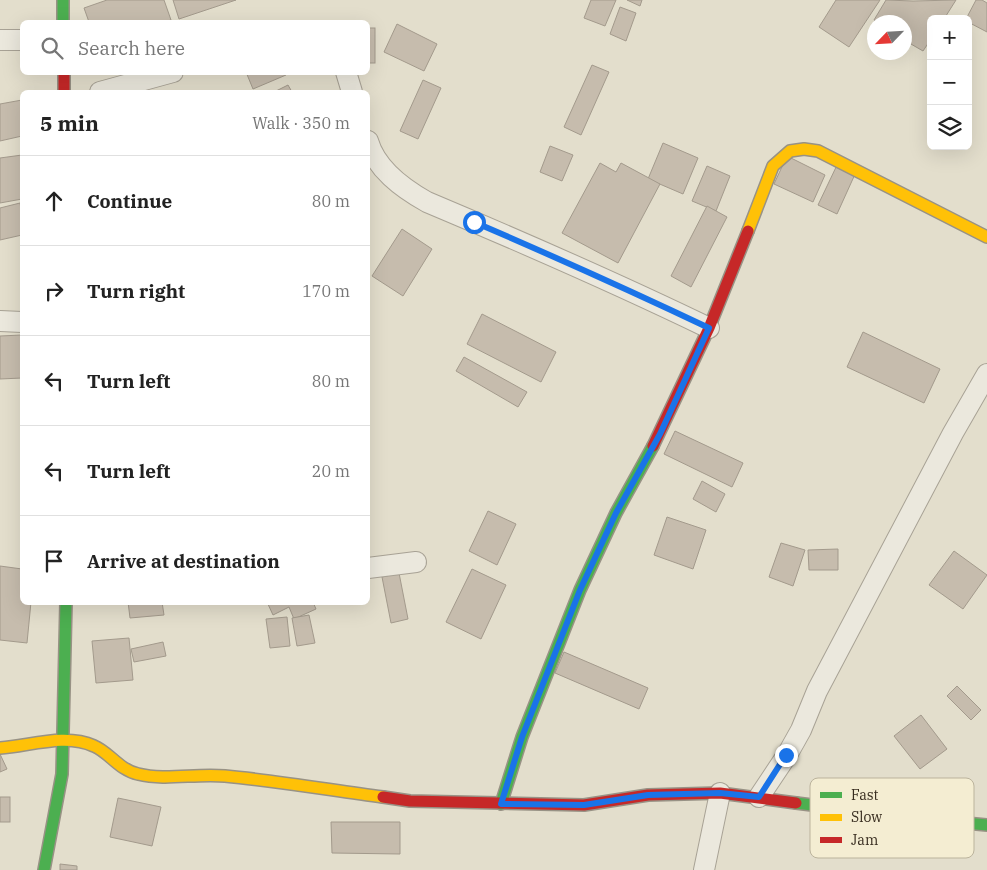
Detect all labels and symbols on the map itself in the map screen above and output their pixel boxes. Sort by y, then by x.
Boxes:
north arrow [867,15,912,60]
route start [463,211,486,234]
route end [775,744,798,767]
legend [810,778,974,858]
text: Fast [851,786,879,804]
text: Slow [851,808,882,826]
text: Jam [851,831,878,849]

